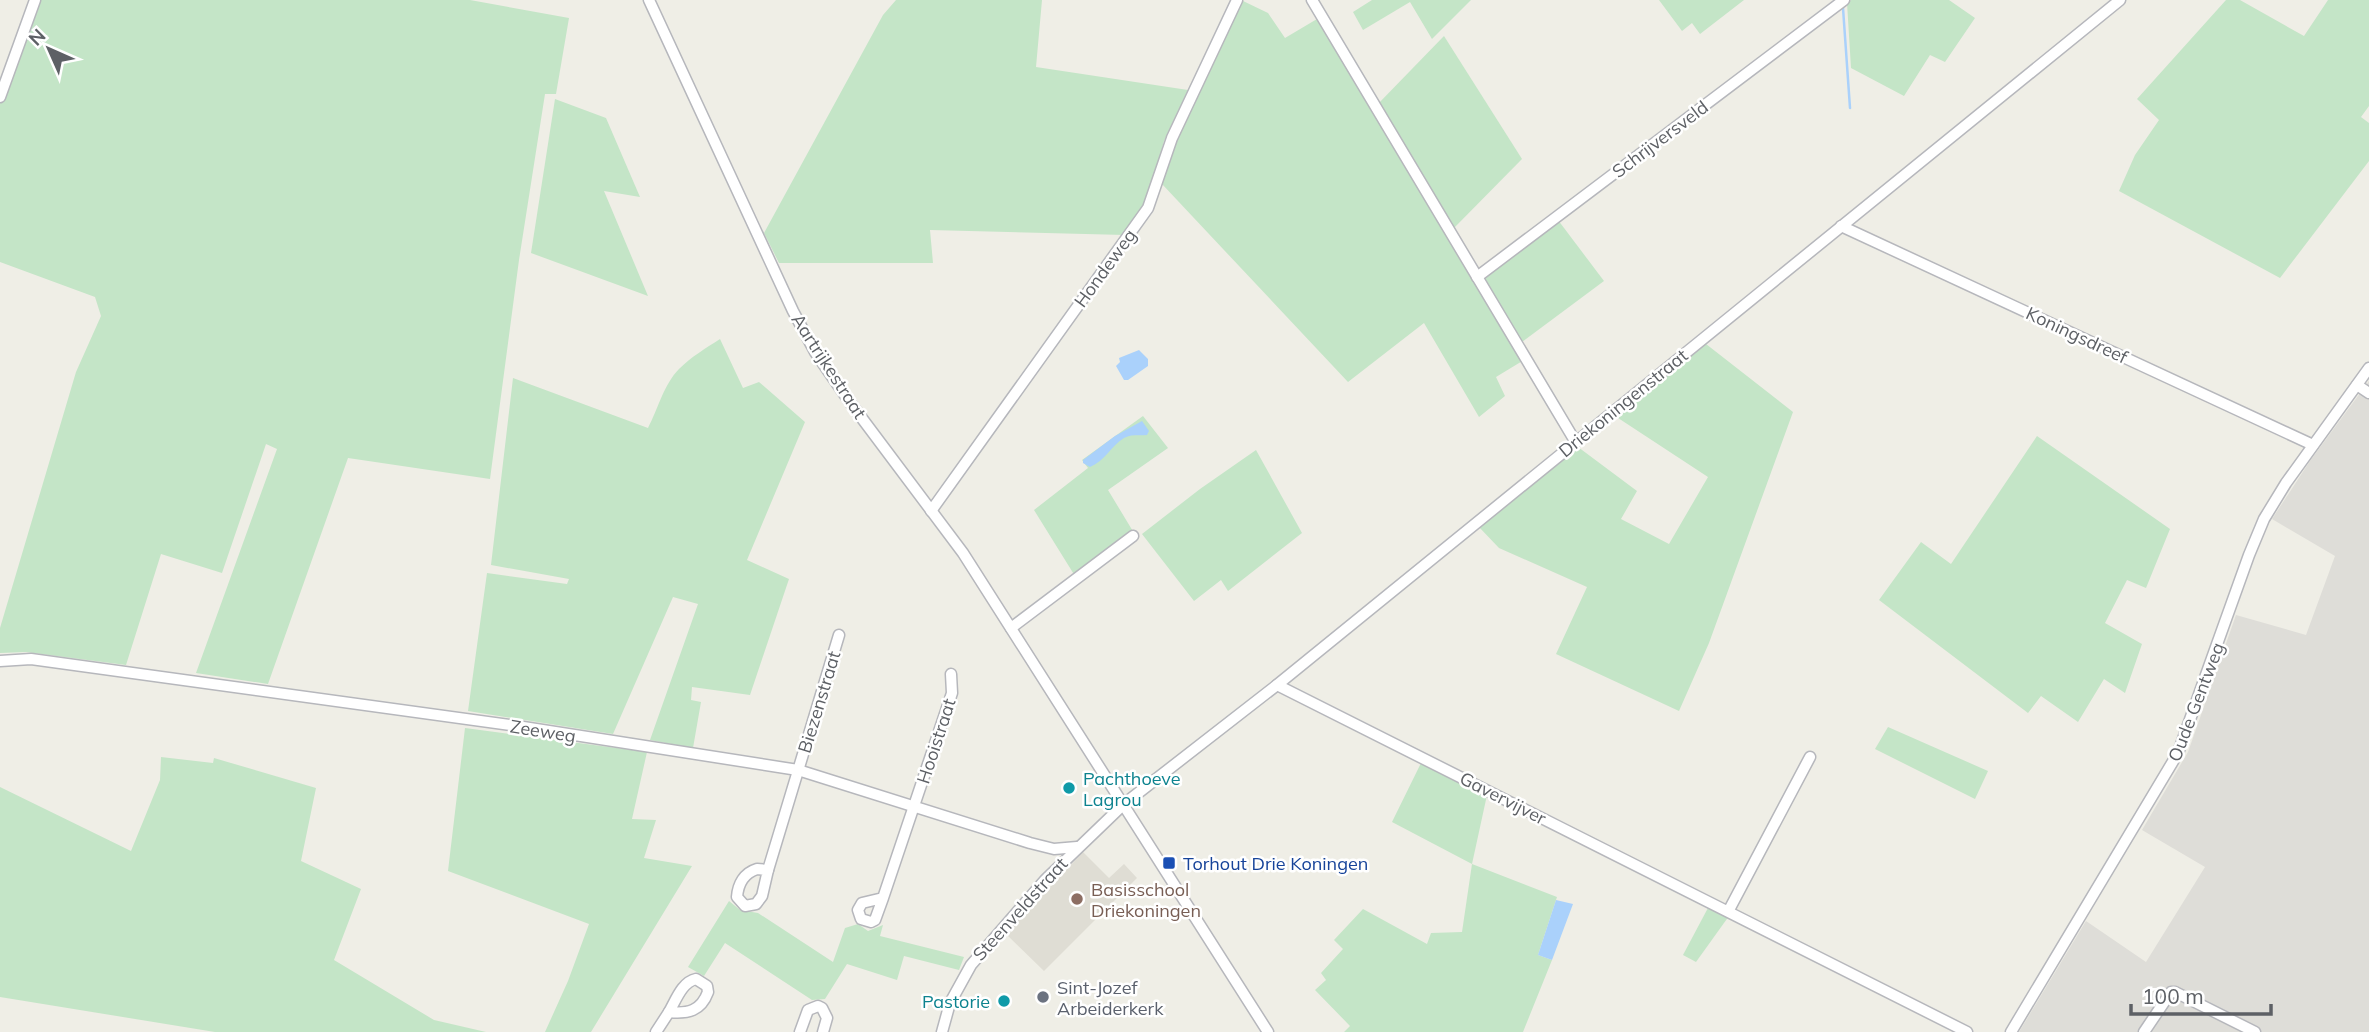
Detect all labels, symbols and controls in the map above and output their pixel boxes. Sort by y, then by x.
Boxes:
north arrow [14,14,84,84]
text: N [23,23,51,51]
street label: Schrijversveld [1607,95,1713,183]
street label: Hondeweg [1069,224,1141,312]
street label: Koningsdreef [2023,301,2132,369]
street label: Aartrijkestraat [786,309,872,423]
street label: Driekoningenstraat [1554,344,1692,462]
street label: Oude Gentweg [2163,639,2229,765]
street label: Biezenstraat [793,648,845,756]
street label: Hooistraat [911,696,961,786]
street label: Zeeweg [509,714,577,748]
street label: Gavervijver [1456,766,1551,830]
place label: Pachthoeve Lagrou [1083,767,1181,811]
marker: Pachthoeve Lagrou [1061,780,1077,796]
place label: Torhout Drie Koningen [1183,852,1368,875]
street label: Steenveldstraat [968,853,1072,965]
marker: Torhout Drie Koningen [1161,855,1177,871]
place label: Basisschool Driekoningen [1091,878,1201,922]
marker: Basisschool Driekoningen [1069,891,1085,907]
scale bar [2131,972,2271,1016]
place label: Sint-Jozef Arbeiderkerk [1057,976,1164,1020]
text: 100 m [2142,983,2204,1009]
marker: Sint-Jozef Arbeiderkerk [1035,989,1051,1005]
place label: Pastorie [922,990,990,1013]
marker: Pastorie [996,993,1012,1009]

